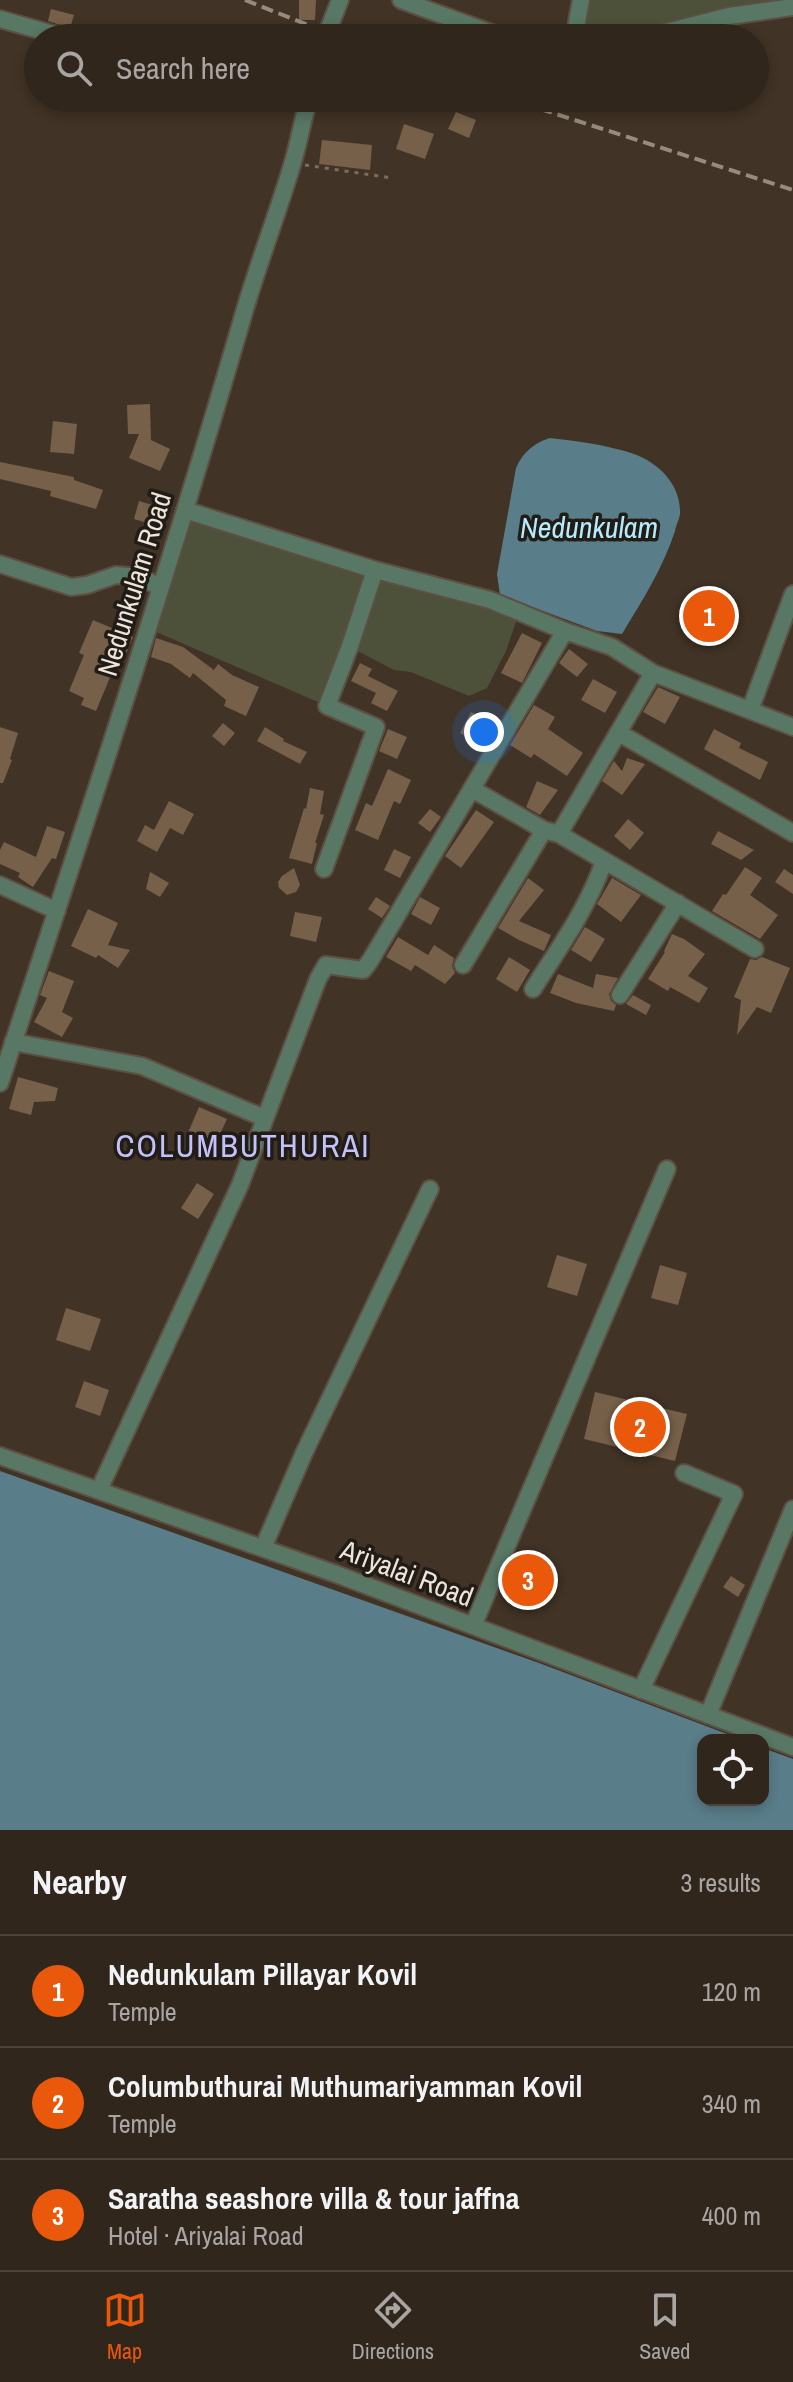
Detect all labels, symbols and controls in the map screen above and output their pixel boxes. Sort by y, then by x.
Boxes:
search box [24,24,769,112]
icon: search [52,46,96,90]
text: Search here [116,48,250,88]
street label: Nedunkulam Road [88,488,180,680]
water label: Nedunkulam [520,507,658,547]
pin: 1 [683,586,735,646]
your location [464,712,504,752]
district label: COLUMBUTHURAI [116,1124,370,1167]
pin: 2 [614,1397,666,1457]
street label: Ariyalai Road [334,1530,479,1616]
pin: 3 [502,1550,554,1610]
map controls [697,1734,769,1806]
button: locate [697,1734,769,1806]
text: Nearby [32,1859,127,1905]
text: 3 results [680,1865,761,1900]
text: Nedunkulam Pillayar Kovil [108,1954,417,1994]
text: 1 [52,1974,64,2009]
text: 120 m [702,1974,761,2009]
text: Temple [108,1994,177,2029]
text: Columbuthurai Muthumariyamman Kovil [108,2066,582,2106]
text: 2 [52,2086,64,2121]
text: 340 m [702,2086,761,2121]
text: Temple [108,2106,177,2141]
text: Saratha seashore villa & tour jaffna [108,2178,520,2218]
text: 3 [52,2198,64,2233]
text: 400 m [702,2198,761,2233]
text: Hotel · Ariyalai Road [108,2218,304,2253]
tab: Map [103,2288,147,2366]
tab: Directions [352,2288,434,2366]
tab: Saved [639,2288,690,2366]

